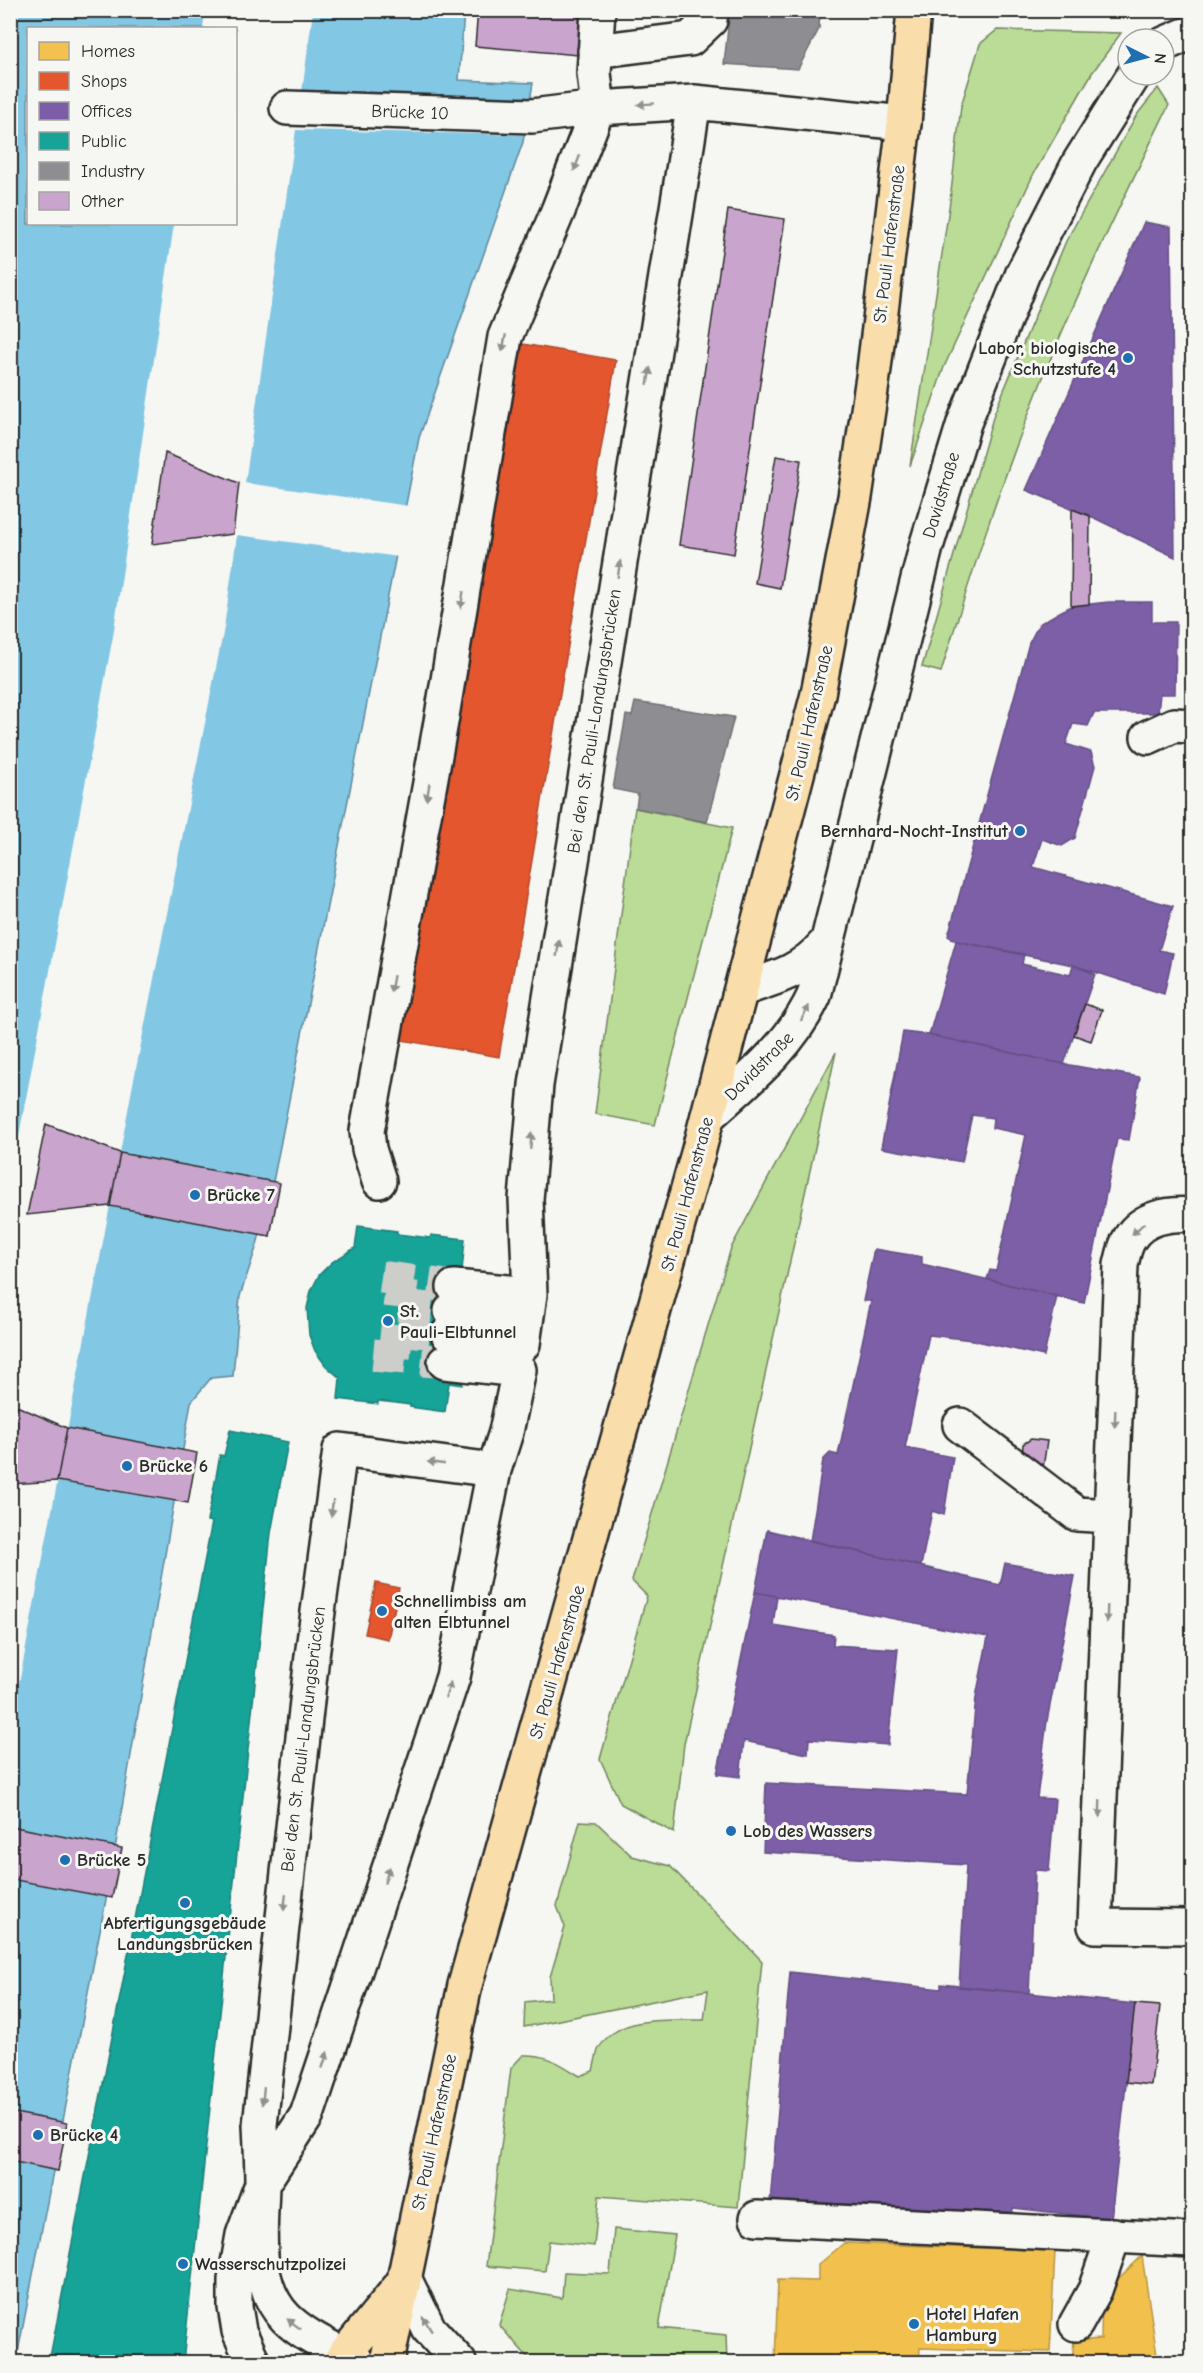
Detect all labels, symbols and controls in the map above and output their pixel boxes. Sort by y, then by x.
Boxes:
legend [27,27,237,225]
north arrow [1116,27,1176,87]
text: Homes [81,41,135,62]
text: N [1150,52,1169,65]
text: Shops [81,71,127,92]
one-way arrow [636,100,655,109]
text: Offices [81,101,132,122]
street label: Brücke 10 [371,101,449,124]
text: Public [81,131,127,152]
one-way arrow [572,154,582,172]
text: Industry [81,161,146,182]
street label: St. Pauli Hafenstraße [869,164,910,324]
text: Other [81,191,124,212]
one-way arrow [499,334,508,353]
place label: Labor, biologische Schutzstufe 4 [978,338,1116,380]
marker: Labor, biologische Schutzstufe 4 [1121,351,1135,365]
one-way arrow [645,366,654,385]
street label: Davidstraße [918,450,965,541]
one-way arrow [614,559,623,578]
street label: Bei den St. Pauli-Landungsbrücken [563,587,626,855]
one-way arrow [457,591,466,610]
street label: St. Pauli Hafenstraße [781,643,838,803]
one-way arrow [423,783,432,802]
place label: Bernhard-Nocht-Institut [821,821,1009,842]
marker: Bernhard-Nocht-Institut [1013,824,1027,838]
one-way arrow [554,938,563,957]
one-way arrow [388,975,397,994]
one-way arrow [800,1004,810,1021]
street label: Davidstraße [720,1027,798,1105]
street label: St. Pauli Hafenstraße [657,1115,718,1274]
one-way arrow [526,1131,536,1150]
place label: Brücke 7 [207,1185,275,1206]
marker: Brücke 7 [188,1188,202,1202]
one-way arrow [1132,1222,1146,1236]
place label: St. Pauli-Elbtunnel [400,1301,517,1343]
marker: St. Pauli-Elbtunnel [381,1314,395,1328]
one-way arrow [1110,1410,1119,1429]
place label: Brücke 6 [139,1456,208,1477]
one-way arrow [427,1458,446,1467]
marker: Brücke 6 [120,1459,134,1473]
one-way arrow [327,1498,337,1517]
street label: St. Pauli Hafenstraße [525,1583,589,1741]
place label: Schnellimbiss am alten Elbtunnel [394,1591,527,1633]
marker: Schnellimbiss am alten Elbtunnel [375,1604,389,1618]
one-way arrow [1103,1604,1112,1623]
street label: Bei den St. Pauli-Landungsbrücken [277,1605,330,1873]
one-way arrow [444,1681,454,1699]
one-way arrow [1095,1799,1104,1818]
place label: Lob des Wassers [743,1821,873,1842]
marker: Lob des Wassers [724,1824,738,1838]
place label: Brücke 5 [77,1850,146,1871]
marker: Brücke 5 [58,1853,72,1867]
one-way arrow [383,1866,392,1884]
one-way arrow [280,1893,289,1912]
marker: Abfertigungsgebäude Landungsbrücken [178,1896,192,1910]
place label: Abfertigungsgebäude Landungsbrücken [104,1913,266,1955]
one-way arrow [321,2051,331,2069]
street label: St. Pauli Hafenstraße [408,2052,461,2212]
one-way arrow [258,2087,268,2106]
place label: Brücke 4 [50,2125,118,2146]
marker: Brücke 4 [31,2128,45,2142]
place label: Wasserschutzpolizei [195,2254,346,2275]
marker: Wasserschutzpolizei [176,2257,190,2271]
place label: Hotel Hafen Hamburg [926,2304,1019,2346]
one-way arrow [422,2316,433,2333]
one-way arrow [286,2317,302,2330]
marker: Hotel Hafen Hamburg [907,2317,921,2331]

